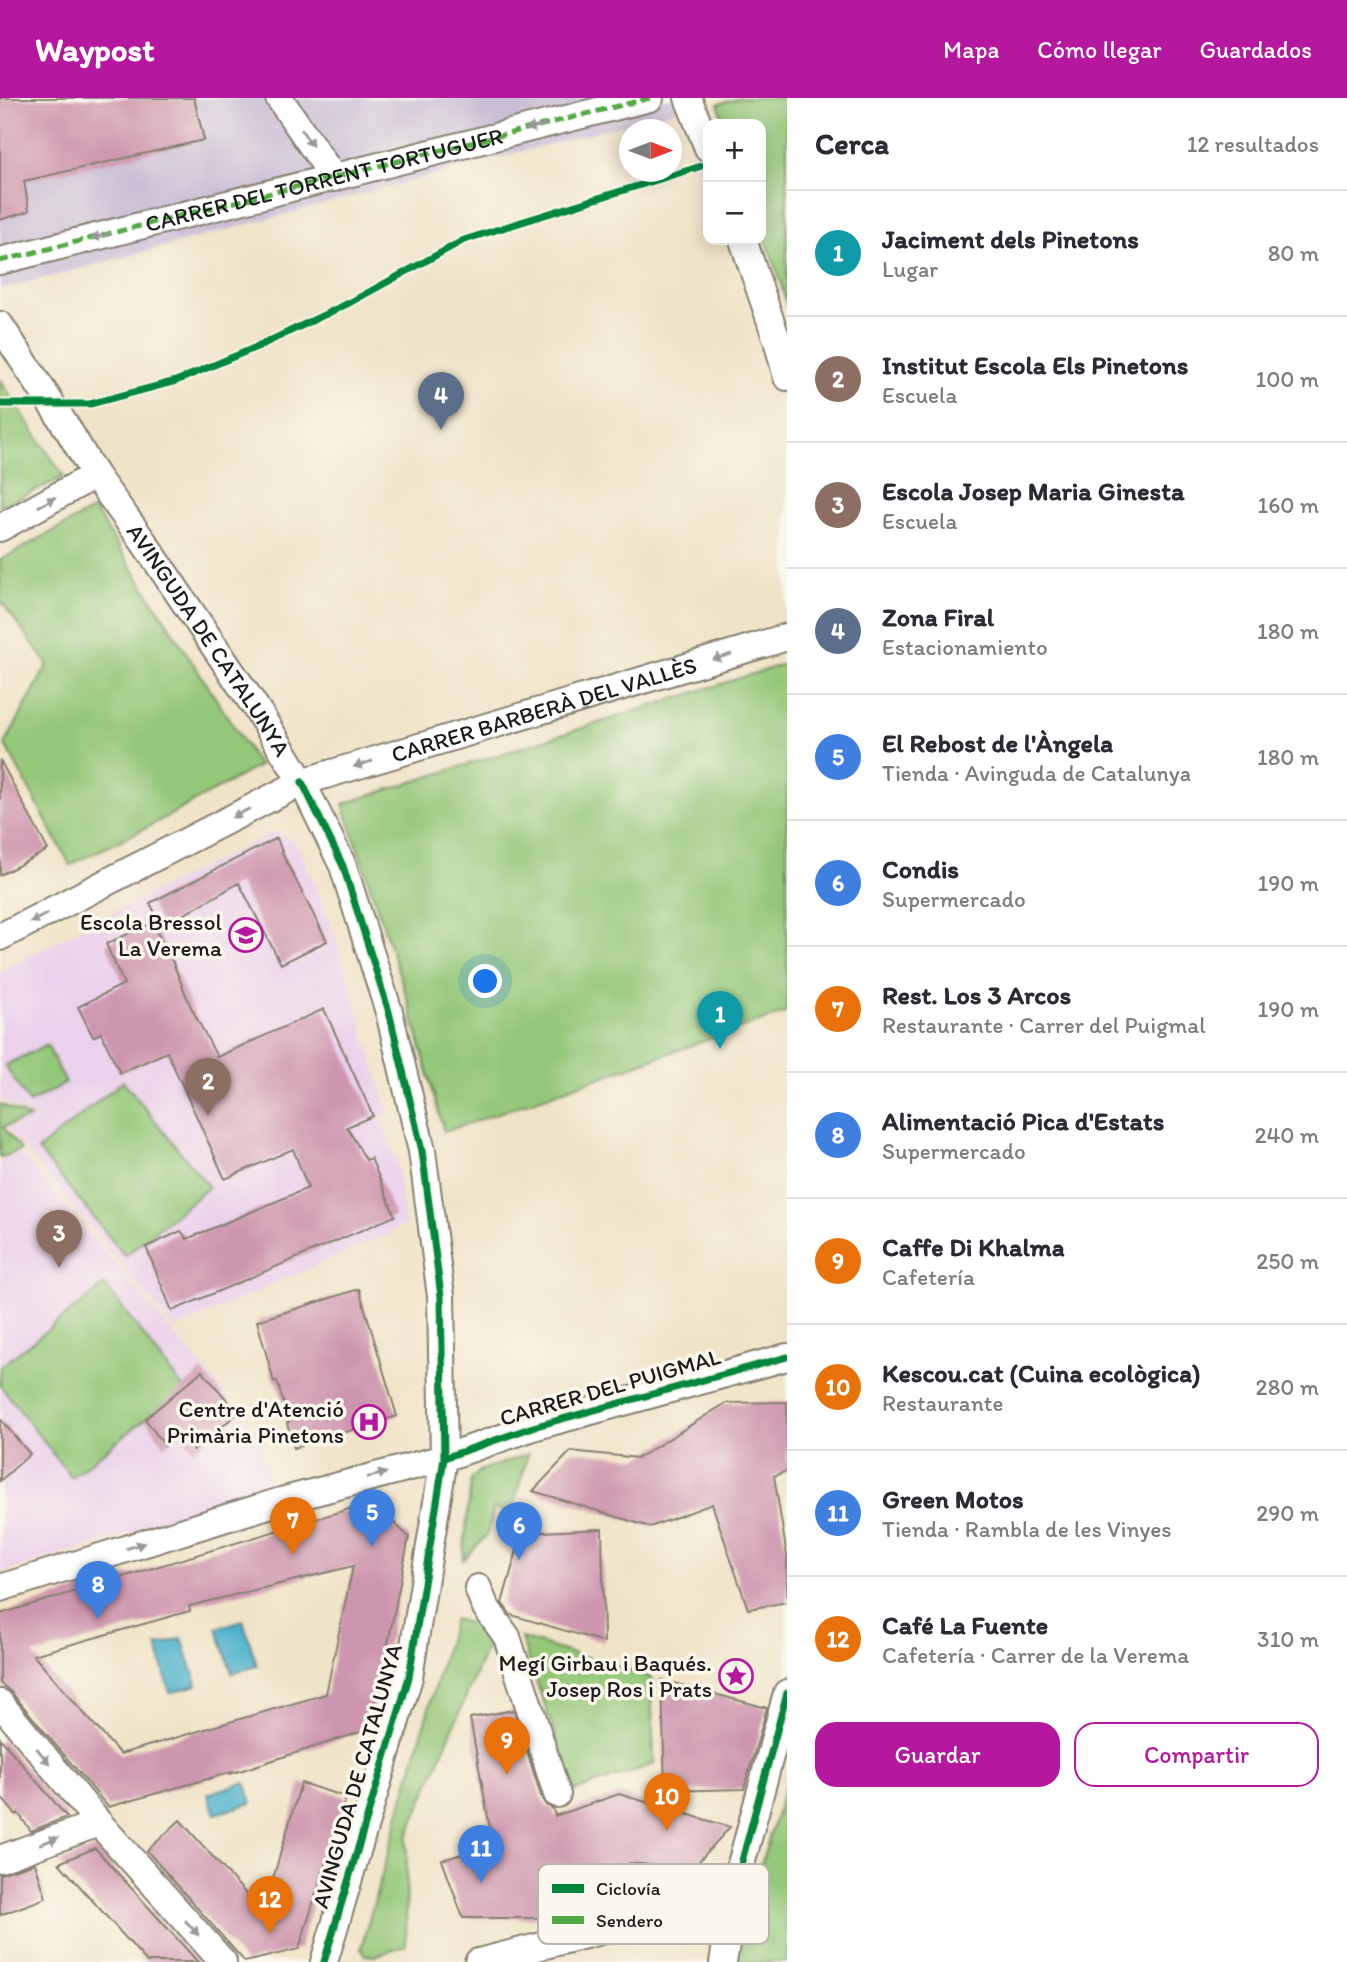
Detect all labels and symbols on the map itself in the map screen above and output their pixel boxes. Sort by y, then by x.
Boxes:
north arrow [619,119,682,182]
street label: CARRER DEL TORRENT TORTUGUER [142,121,506,238]
one-way arrow [525,122,547,133]
one-way arrow [300,129,314,147]
one-way arrow [90,231,112,242]
pin: 4 [418,372,464,430]
one-way arrow [38,496,57,508]
street label: AVINGUDA DE CATALUNYA [121,518,297,762]
street label: CARRER BARBERÀ DEL VALLÈS [388,651,700,769]
one-way arrow [711,652,732,662]
one-way arrow [352,759,373,769]
one-way arrow [231,808,251,819]
place label: Escola Bressol La Verema [80,908,222,962]
one-way arrow [29,912,49,923]
school or university icon: Escola Bressol La Verema [227,916,265,954]
your location [468,964,502,998]
pin: 1 [697,991,743,1049]
pin: 2 [185,1058,231,1116]
pin: 3 [36,1210,82,1268]
street label: CARRER DEL PUIGMAL [496,1342,724,1432]
place label: Centre d'Atenció Primària Pinetons [167,1395,344,1449]
hospital icon: Centre d'Atenció Primària Pinetons [350,1403,388,1441]
one-way arrow [366,1469,388,1480]
pin: 5 [349,1489,395,1547]
pin: 7 [270,1497,316,1555]
pin: 6 [496,1502,542,1560]
one-way arrow [125,1540,146,1550]
pin: 8 [75,1561,121,1619]
street label: AVINGUDA DE CATALUNYA [306,1640,408,1911]
place label: Megí Girbau i Baqués. Josep Ros i Prats [499,1649,712,1703]
place icon: Megí Girbau i Baqués. Josep Ros i Prats [717,1657,755,1695]
pin: 9 [484,1717,530,1775]
one-way arrow [36,1746,51,1764]
pin: 10 [644,1773,690,1831]
pin: 11 [458,1825,504,1883]
one-way arrow [39,1835,60,1846]
legend [538,1864,769,1944]
pin: 12 [247,1876,293,1934]
text: Ciclovía [596,1877,661,1900]
text: Sendero [596,1909,663,1932]
one-way arrow [184,1919,199,1936]

